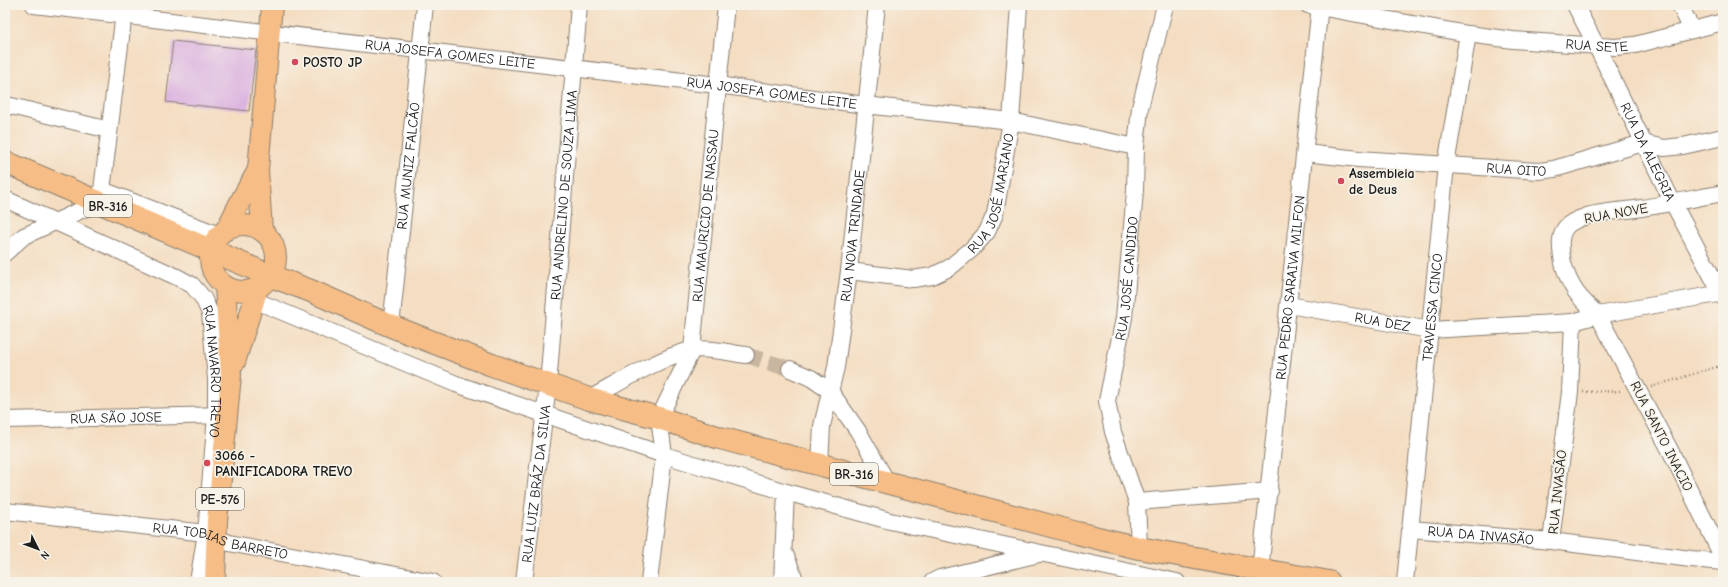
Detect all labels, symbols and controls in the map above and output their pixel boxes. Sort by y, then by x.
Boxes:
street label: RUA JOSEFA GOMES LEITE [364,36,536,73]
street label: RUA SETE [1565,36,1629,56]
place label: POSTO JP [303,54,362,71]
marker: POSTO JP [290,57,300,67]
street label: RUA JOSEFA GOMES LEITE [686,74,858,113]
street label: RUA ANDRELINO DE SOUZA LIMA [547,89,581,301]
street label: RUA DA ALEGRIA [1616,100,1679,204]
street label: RUA MUNIZ FALCÃO [393,101,424,230]
street label: RUA MAURICIO DE NASSAU [689,128,723,303]
street label: RUA JOSÉ MARIANO [964,132,1018,257]
street label: RUA OITO [1486,159,1548,180]
place label: Assembleia de Deus [1349,165,1415,198]
street label: RUA NOVA TRINDADE [837,169,869,303]
marker: Assembleia de Deus [1336,176,1346,186]
road number: BR-316 [84,195,132,217]
street label: RUA PEDRO SARAIVA MILFON [1272,195,1309,381]
street label: RUA NOVE [1583,200,1649,227]
street label: RUA JOSÉ CANDIDO [1112,216,1142,342]
street label: TRAVESSA CINCO [1419,253,1446,362]
street label: RUA NAVARRO TREVO [199,303,224,438]
street label: RUA DEZ [1353,309,1412,335]
street label: RUA SANTO INACIO [1626,378,1697,494]
street label: RUA LUIZ BRÁZ DA SILVA [518,404,555,564]
street label: RUA SÃO JOSE [70,408,162,428]
place label: 3066 - PANIFICADORA TREVO [215,447,353,480]
street label: RUA INVASÃO [1545,449,1570,535]
marker: 3066 - PANIFICADORA TREVO [202,458,212,468]
road number: BR-316 [830,463,878,485]
road number: PE-576 [196,488,244,510]
street label: RUA TOBIAS BARRETO [152,519,289,563]
street label: RUA DA INVASÃO [1427,522,1535,548]
north arrow [18,529,58,569]
text: N [38,548,52,562]

